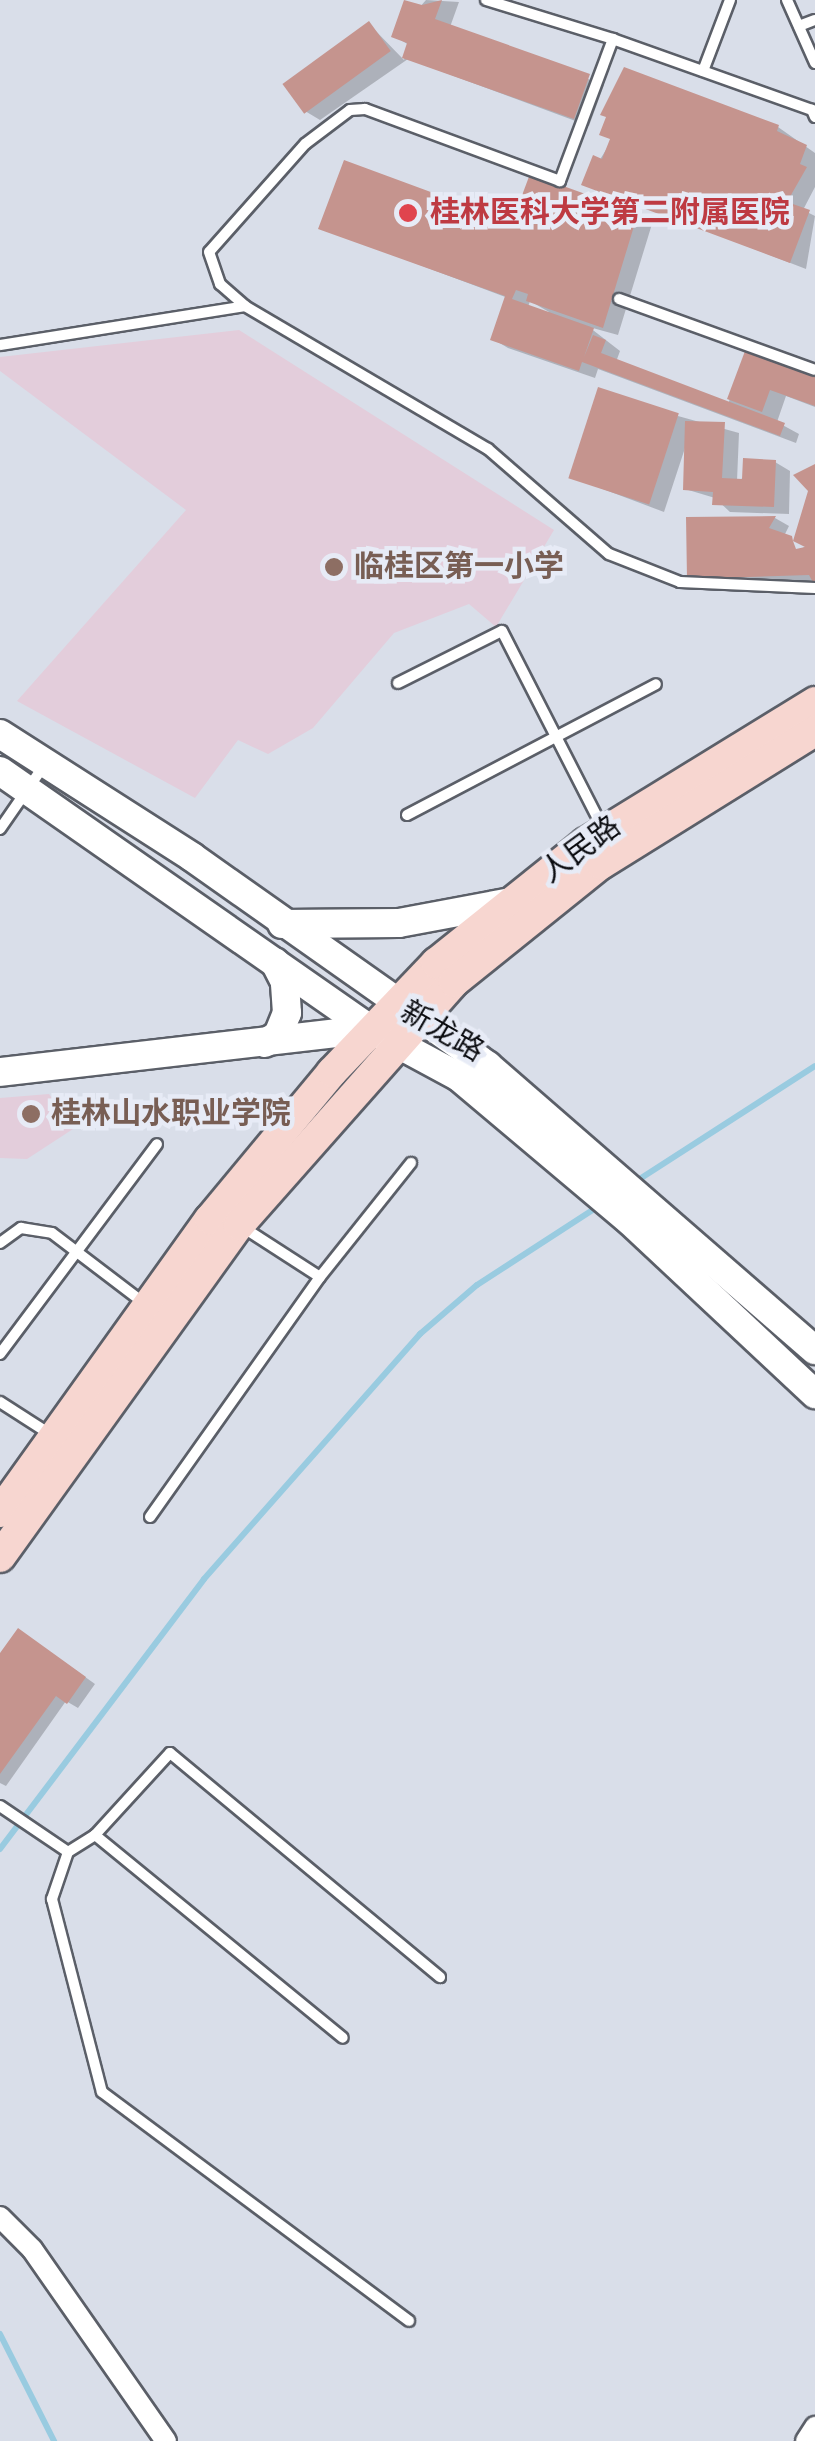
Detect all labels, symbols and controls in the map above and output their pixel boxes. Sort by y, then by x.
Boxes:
place label: 桂林医科大学第二附属医院 [430,195,790,231]
marker: 桂林医科大学第二附属医院 [395,200,421,226]
place label: 临桂区第一小学 [354,549,564,585]
marker: 临桂区第一小学 [323,556,345,578]
street label: 人民路 [534,809,628,891]
street label: 新龙路 [394,994,490,1070]
place label: 桂林山水职业学院 [51,1096,291,1132]
marker: 桂林山水职业学院 [20,1103,42,1125]

